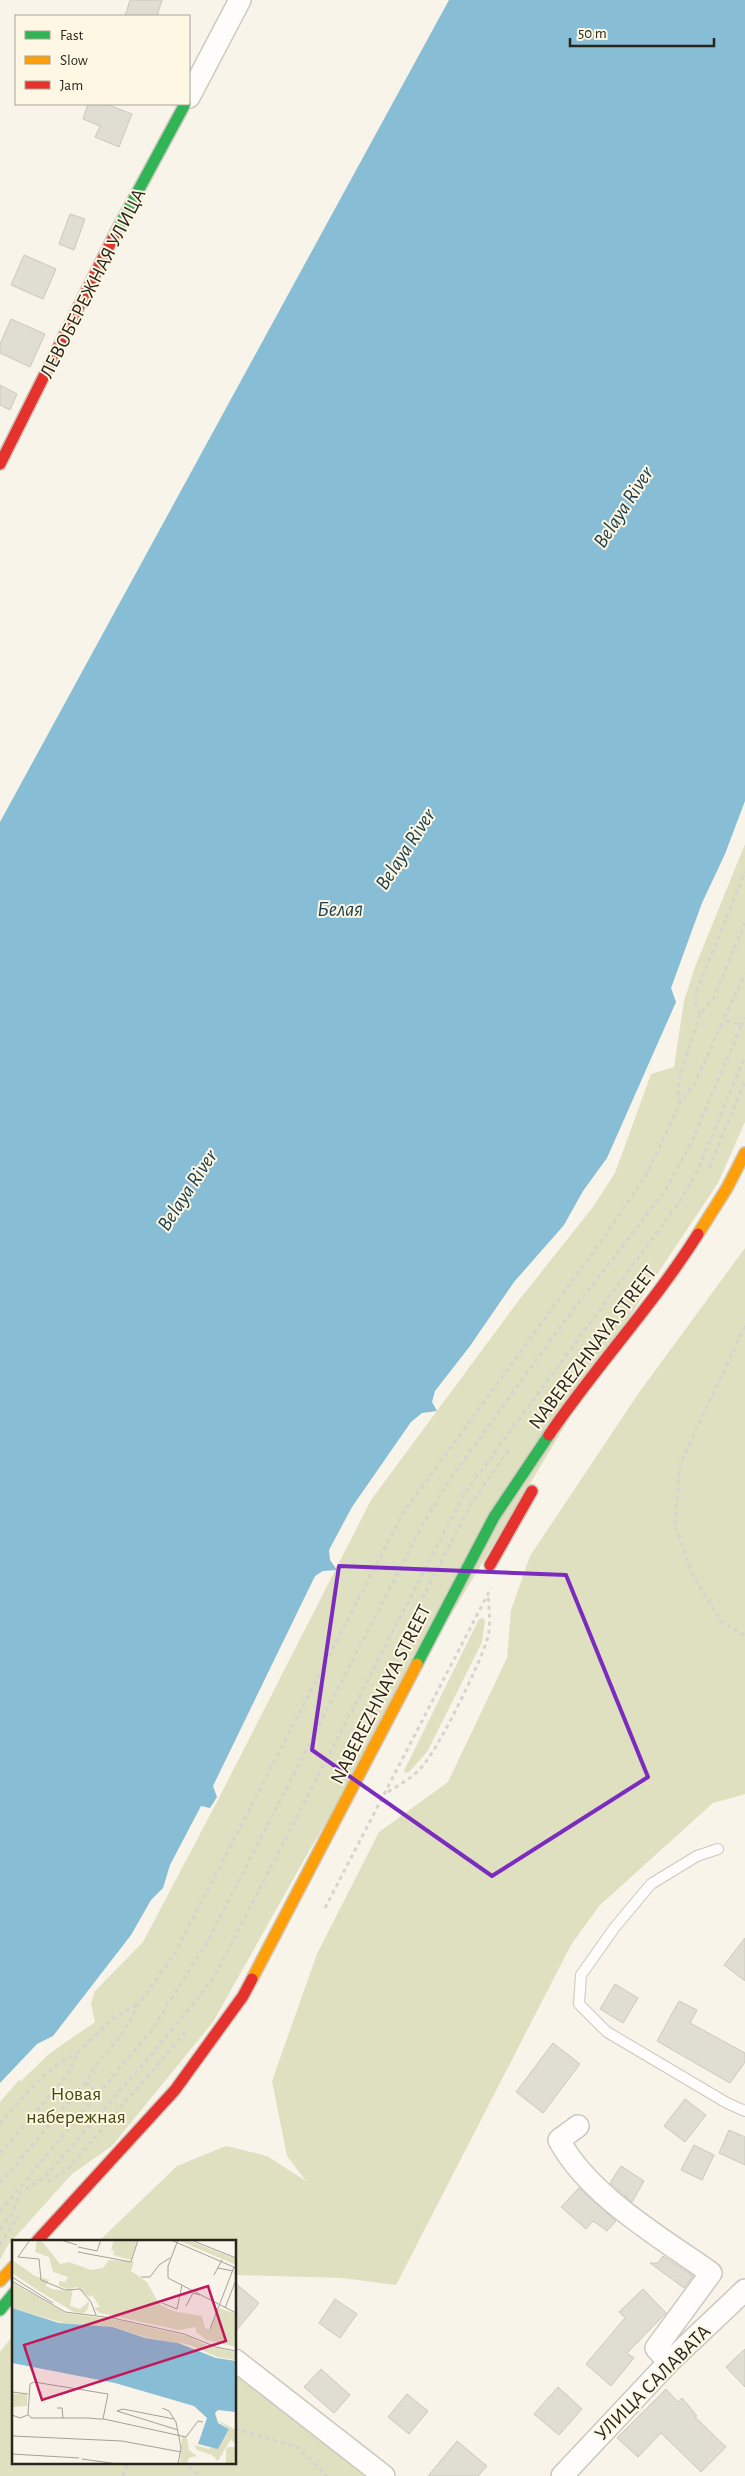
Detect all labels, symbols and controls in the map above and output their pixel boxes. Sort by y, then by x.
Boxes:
legend [15,15,190,105]
scale bar [570,15,714,47]
text: 50 m [578,26,607,41]
text: Fast [60,28,84,43]
text: Slow [60,53,88,68]
text: Jam [60,78,83,93]
street label: ЛЕВОБЕРЕЖНАЯ УЛИЦА [36,185,149,381]
water label: Belaya River [590,462,658,551]
water label: Belaya River [372,804,440,893]
water label: Белая [317,899,363,920]
water label: Belaya River [154,1145,222,1234]
street label: NABEREZHNAYA STREET [525,1262,661,1433]
street label: NABEREZHNAYA STREET [327,1601,435,1787]
park label: Новая набережная [26,2084,126,2127]
inset map [12,2240,236,2464]
street label: УЛИЦА САЛАВАТА [591,2321,714,2444]

